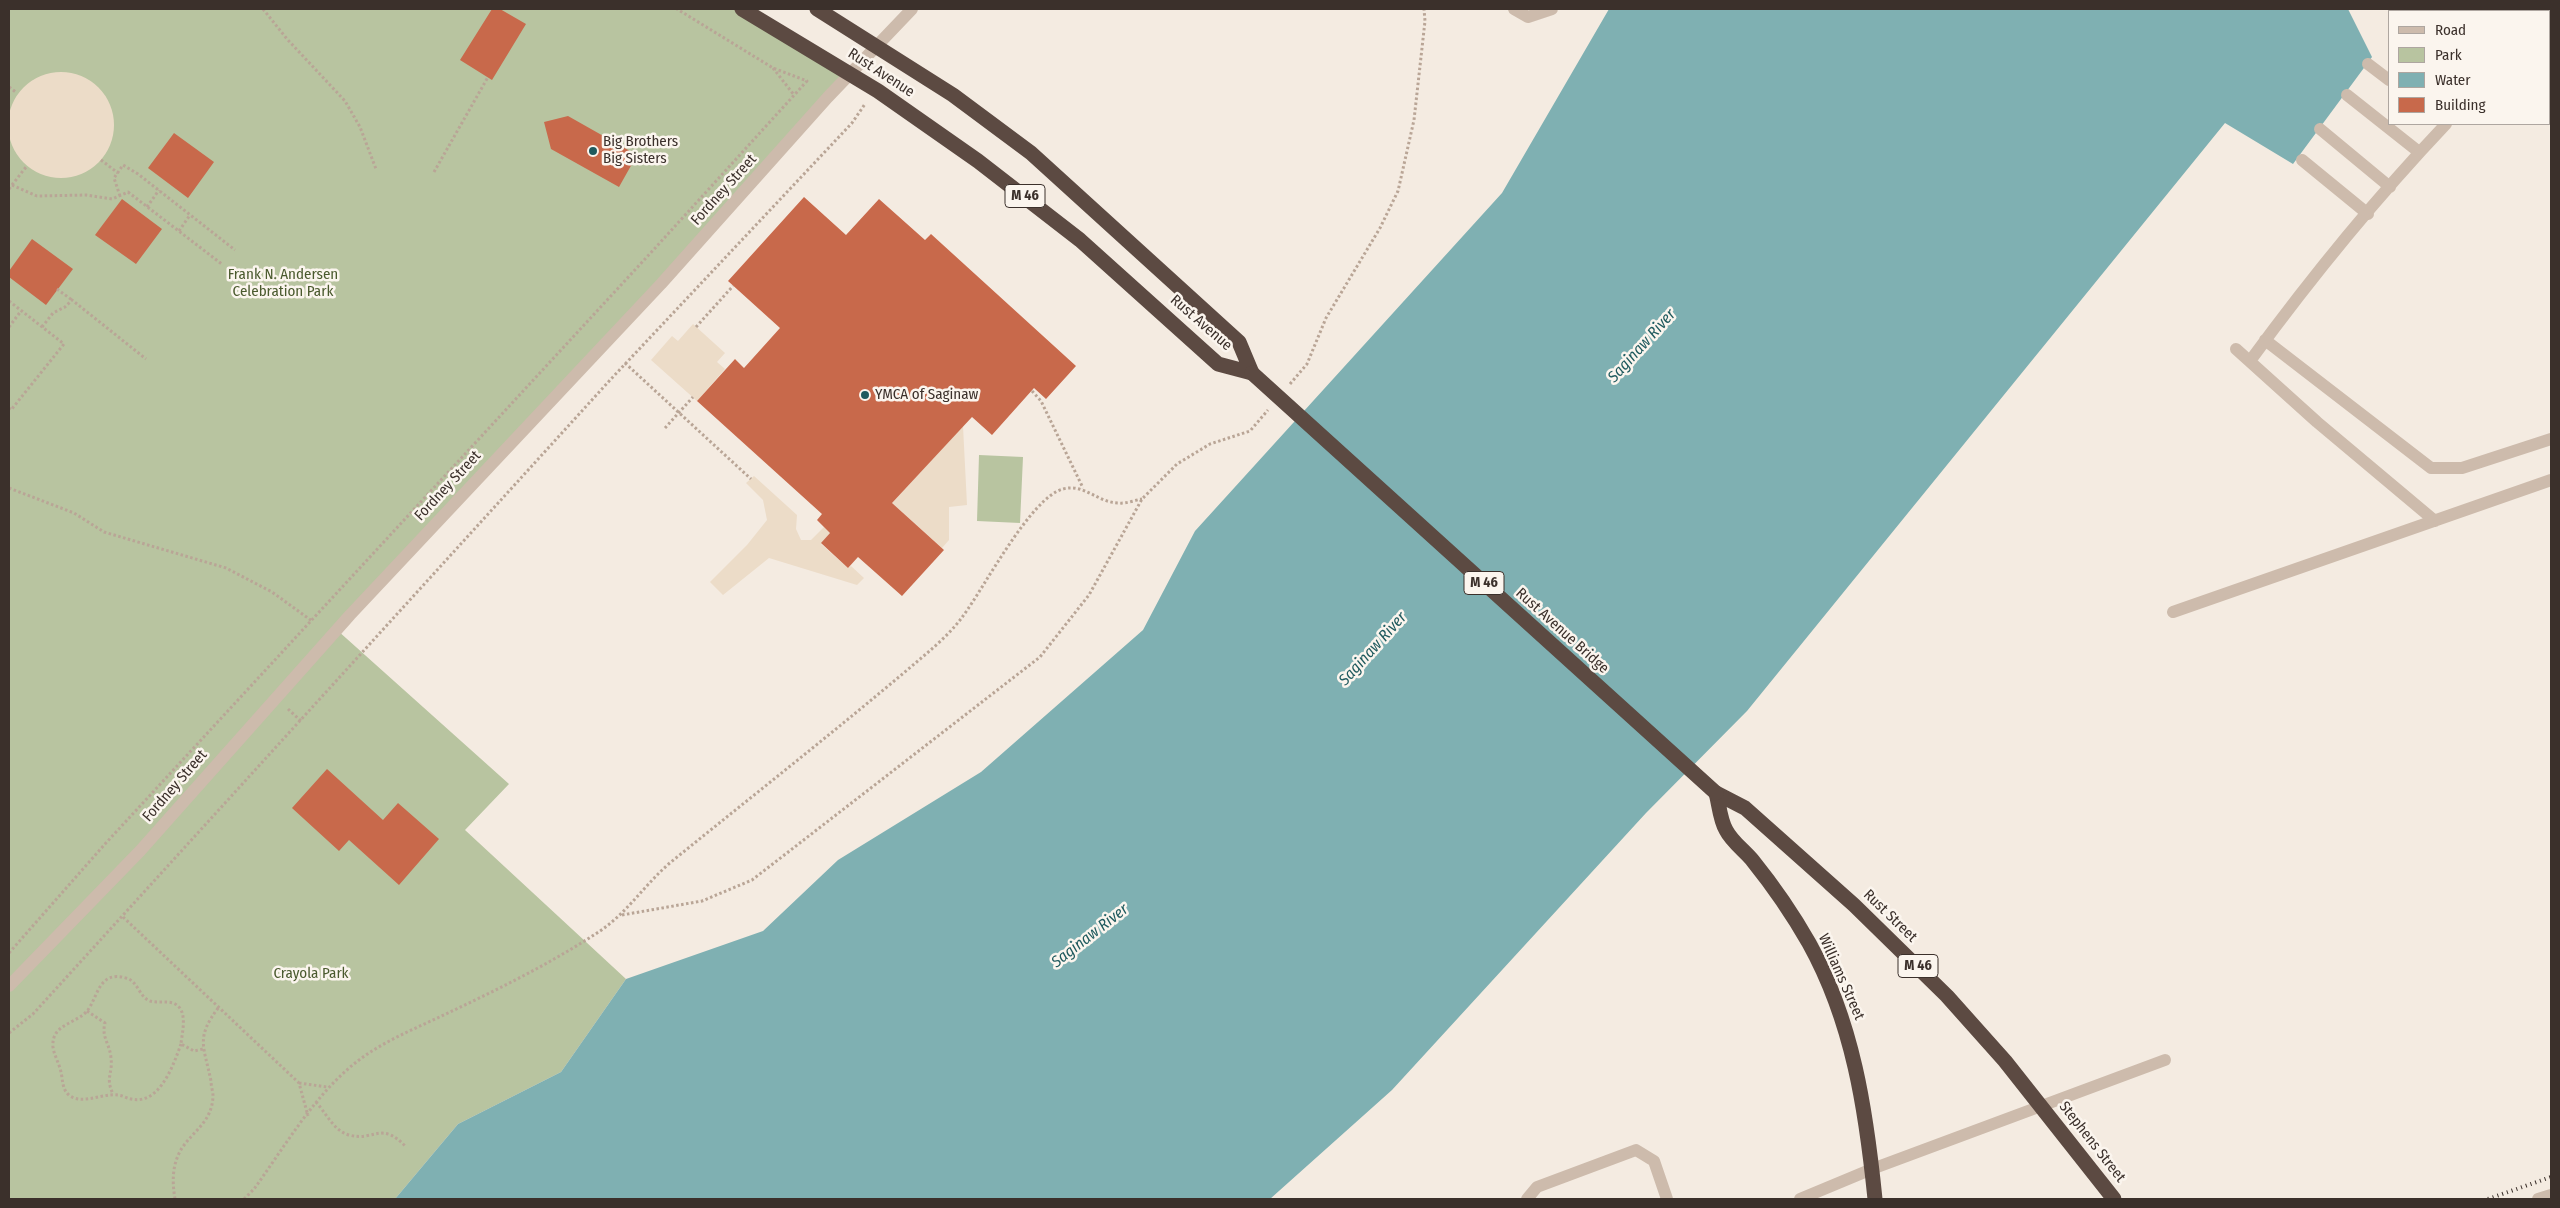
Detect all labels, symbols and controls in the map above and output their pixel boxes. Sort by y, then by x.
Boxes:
legend [2388,10,2550,125]
text: Road [2435,21,2466,39]
street label: Rust Avenue [844,45,918,101]
text: Park [2435,46,2462,64]
text: Water [2435,71,2470,89]
text: Building [2435,96,2486,114]
place label: Big Brothers Big Sisters [603,133,678,168]
marker: Big Brothers Big Sisters [587,145,599,157]
street label: Fordney Street [687,151,761,229]
road number: M 46 [1005,185,1045,208]
park label: Frank N. Andersen Celebration Park [228,266,338,301]
street label: Rust Avenue [1166,291,1236,355]
water label: Saginaw River [1604,305,1680,387]
place label: YMCA of Saginaw [875,386,978,404]
marker: YMCA of Saginaw [859,389,871,401]
street label: Fordney Street [411,447,485,525]
road number: M 46 [1464,572,1504,594]
street label: Rust Avenue Bridge [1512,585,1612,677]
water label: Saginaw River [1335,608,1411,690]
street label: Fordney Street [139,746,211,826]
street label: Rust Street [1859,886,1921,946]
water label: Saginaw River [1048,900,1132,972]
street label: Williams Street [1814,931,1868,1023]
road number: M 46 [1898,954,1938,978]
park label: Crayola Park [273,965,349,983]
street label: Stephens Street [2055,1098,2129,1186]

